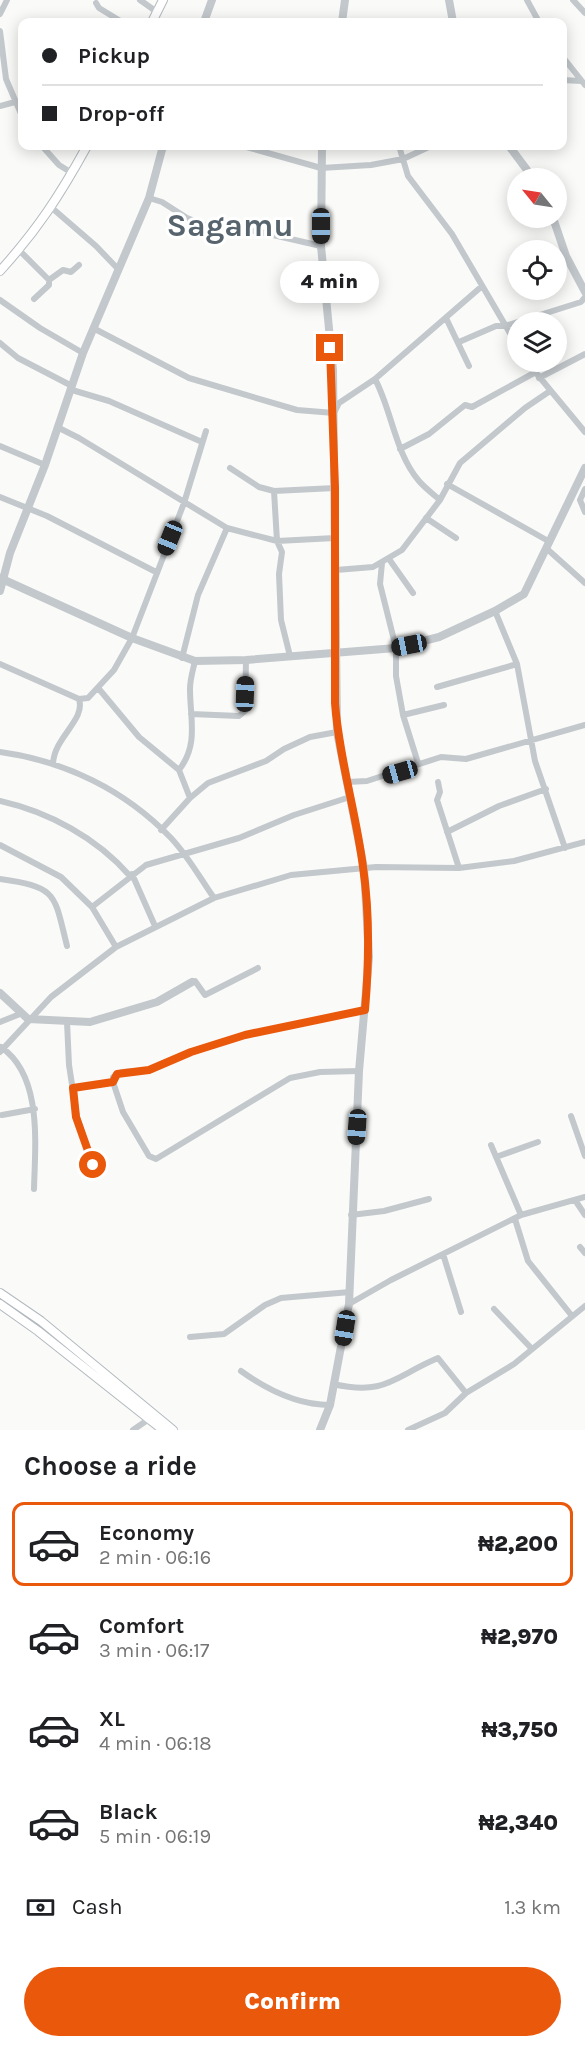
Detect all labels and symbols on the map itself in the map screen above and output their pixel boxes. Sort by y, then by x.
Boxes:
north arrow [507,168,567,228]
district label: Sagamu [167,207,293,244]
car [312,208,330,244]
callout: 4 min [280,261,380,303]
route end [316,334,343,361]
car [155,518,185,558]
car [390,633,428,657]
car [235,676,255,712]
car [380,758,420,786]
car [347,1108,367,1146]
route start [79,1151,106,1178]
car [333,1309,357,1347]

